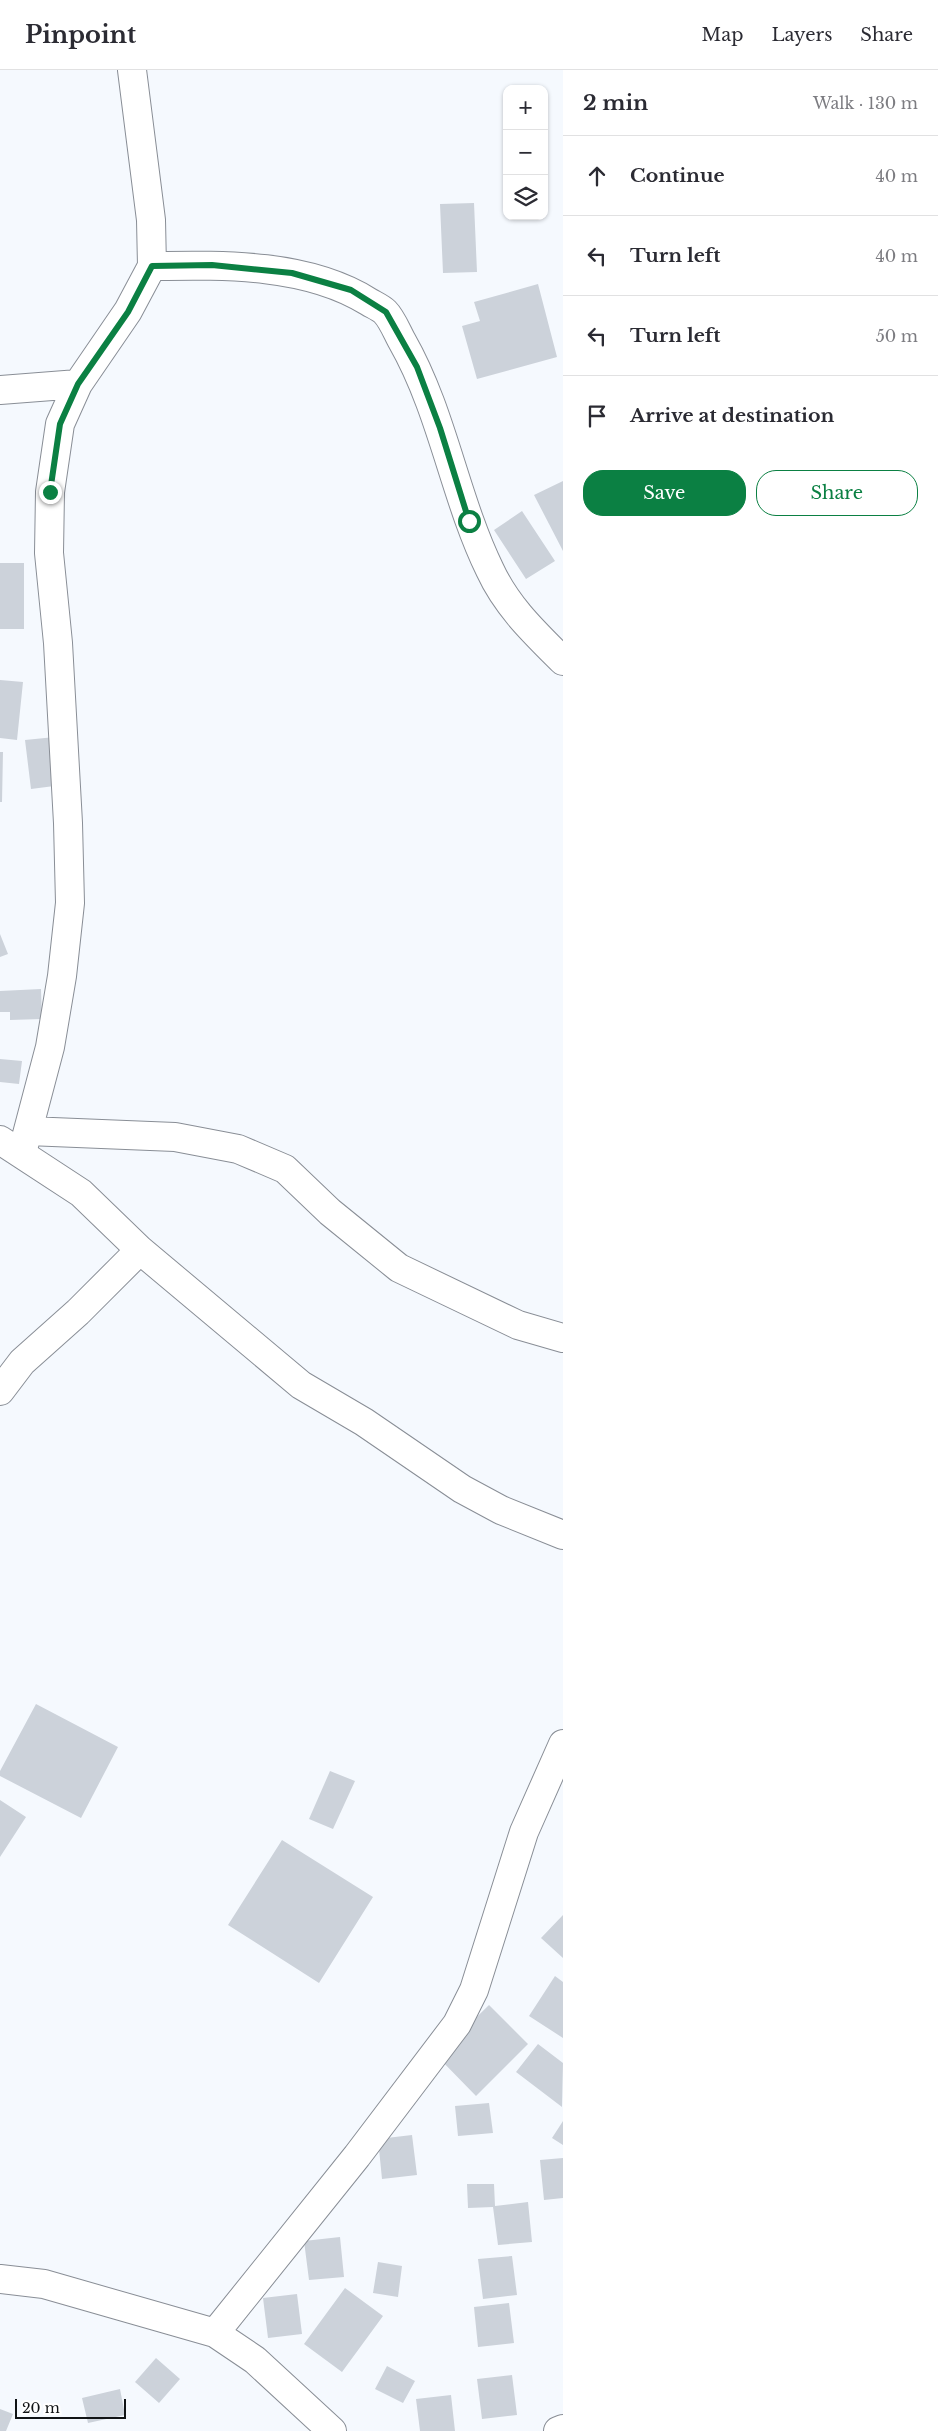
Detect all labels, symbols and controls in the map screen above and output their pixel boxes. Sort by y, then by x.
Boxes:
text: Pinpoint [25,20,136,49]
text: Map [702,24,743,46]
text: Layers [771,24,832,46]
text: Share [860,24,913,46]
map controls [503,85,548,220]
button: + [503,85,548,130]
text: 2 min [583,90,648,116]
text: Walk · 130 m [813,93,918,113]
button: − [503,130,548,175]
icon: ahead [583,162,611,190]
text: Continue [630,164,725,187]
text: 40 m [875,166,918,186]
button: layers [503,175,548,220]
icon: left [583,242,611,270]
text: Turn left [630,244,721,267]
text: 40 m [875,246,918,266]
icon: left [583,322,611,350]
text: Turn left [630,324,721,347]
text: 50 m [876,326,918,346]
icon: arrive [583,402,611,430]
text: Arrive at destination [630,404,834,427]
button: Save [583,470,746,516]
button: Share [756,470,918,516]
route end [39,481,62,504]
route start [458,510,481,533]
scale bar [15,2396,126,2419]
text: 20 m [22,2399,60,2417]

